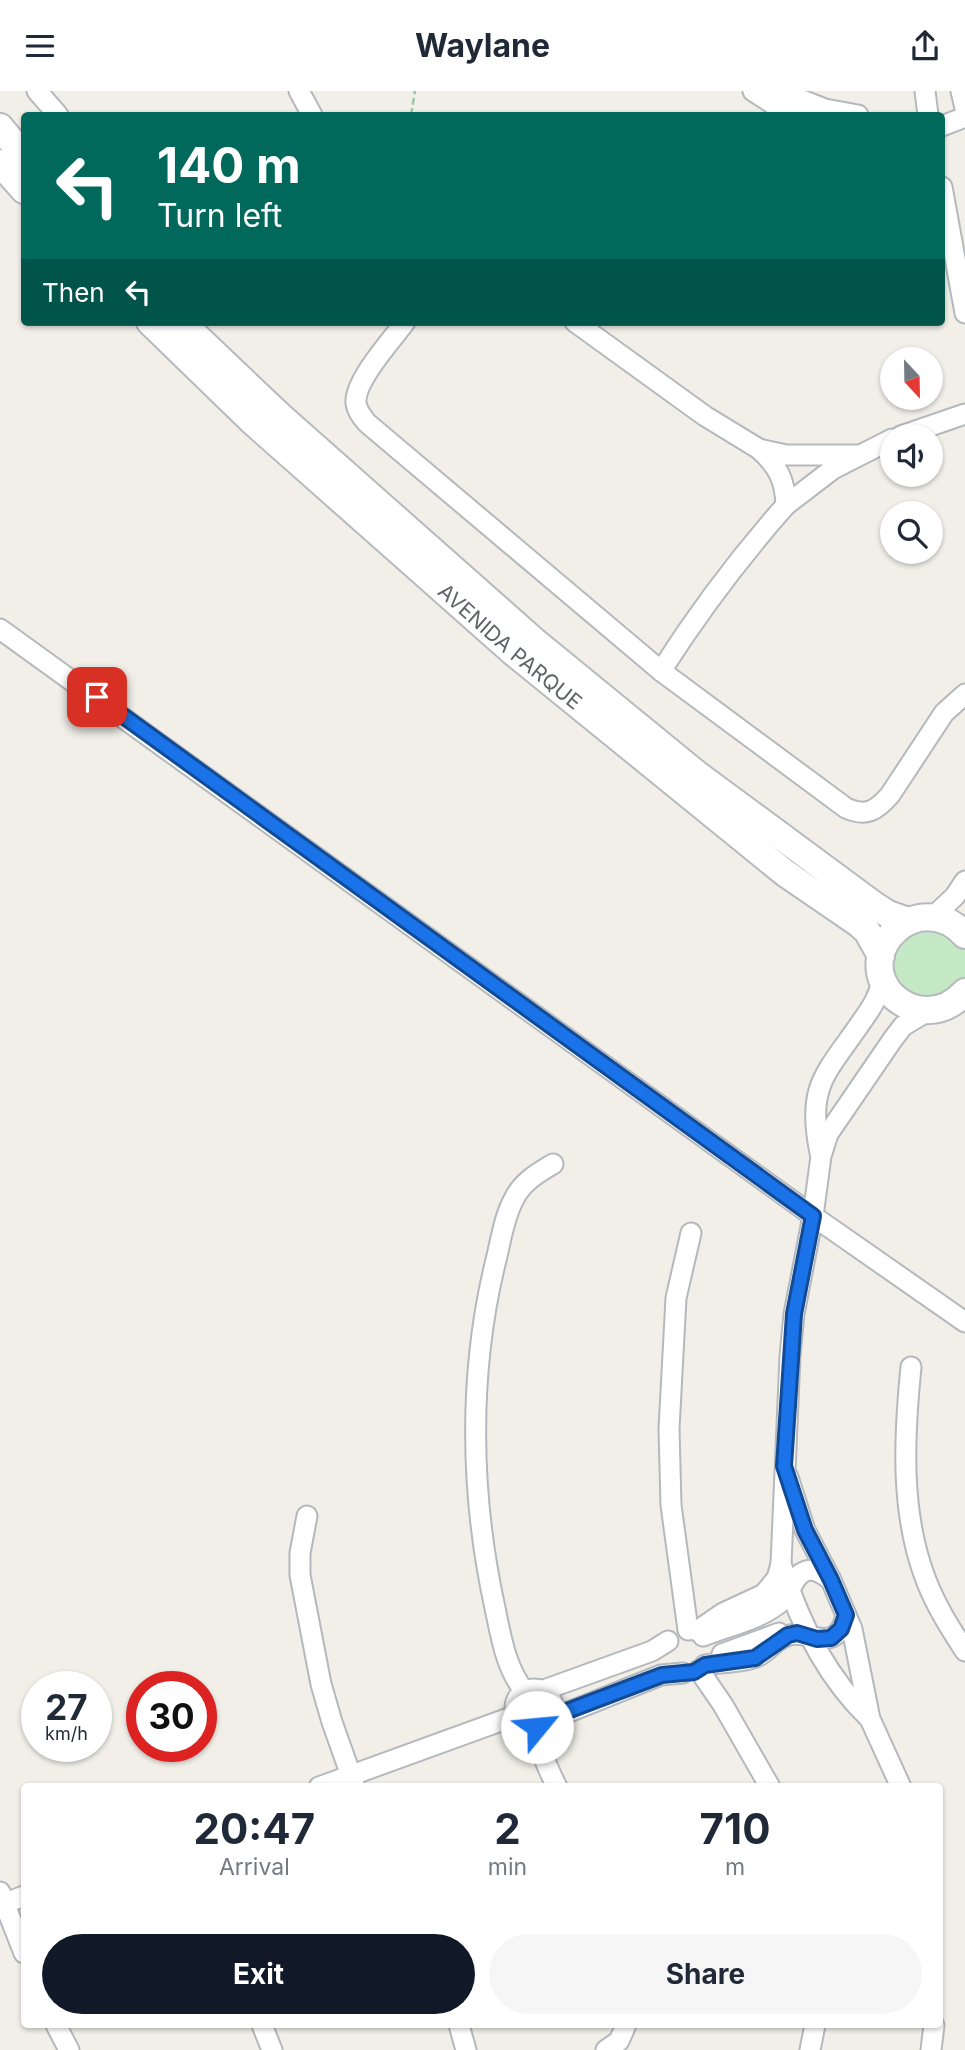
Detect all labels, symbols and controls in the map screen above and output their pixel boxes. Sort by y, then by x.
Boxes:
text: Waylane [415,26,550,65]
icon: menu [21,27,59,65]
icon: share [906,27,944,65]
text: 140 m [157,136,301,195]
icon: left [42,140,133,231]
text: Turn left [157,196,282,235]
icon: left [119,273,157,311]
text: Then [42,277,105,308]
north arrow [880,347,943,409]
map controls [880,347,943,564]
button: sound [880,424,943,487]
button: search [880,501,943,564]
street label: AVENIDA PARQUE [433,579,587,715]
pin [67,667,127,727]
icon: arrive [78,678,116,716]
speed limit sign: 30 [126,1671,217,1762]
text: 27 [45,1686,88,1728]
position arrow [500,1690,574,1764]
text: km/h [45,1723,88,1744]
text: 20:47 [194,1803,315,1854]
text: 2 [494,1803,521,1854]
text: 710 [700,1803,770,1854]
text: Arrival [219,1853,290,1881]
text: min [488,1853,527,1881]
text: m [725,1853,745,1881]
button: Exit [42,1934,475,2014]
button: Share [489,1934,922,2014]

